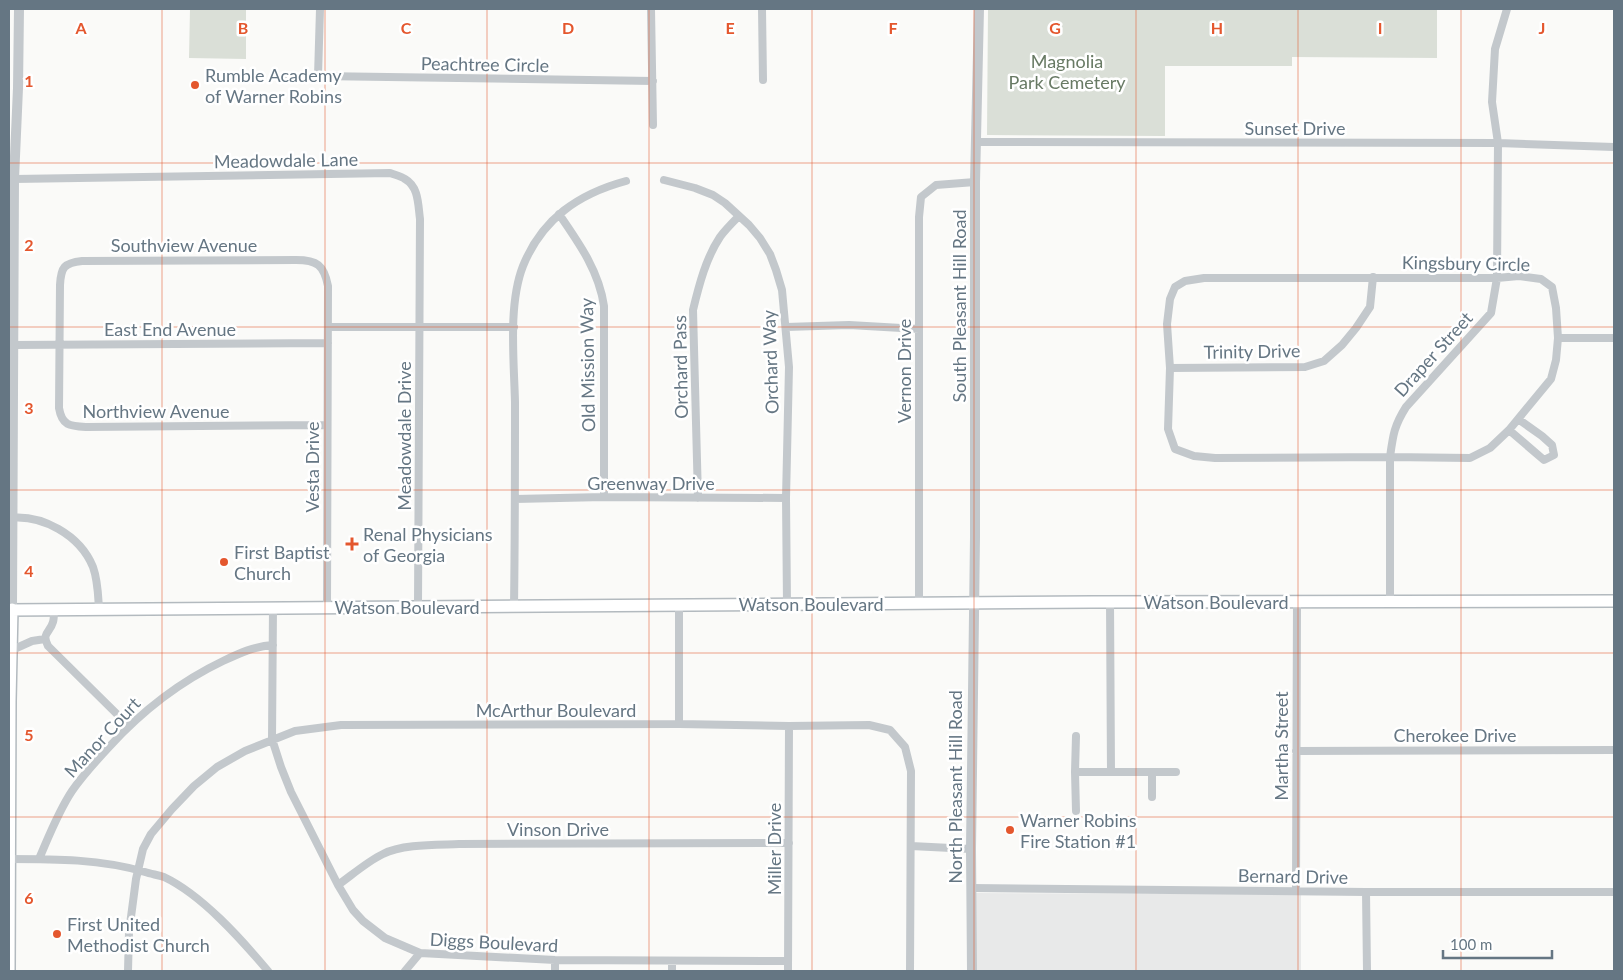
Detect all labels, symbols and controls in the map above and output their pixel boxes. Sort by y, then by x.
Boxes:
text: A [74,18,87,37]
text: B [238,18,248,37]
text: C [401,18,412,37]
text: D [562,18,574,37]
text: E [725,18,735,37]
text: F [888,18,898,37]
text: G [1049,18,1061,37]
text: H [1211,18,1223,37]
text: I [1378,18,1382,37]
text: J [1539,18,1545,37]
park label: Magnolia Park Cemetery [1008,50,1126,93]
street label: Peachtree Circle [421,52,549,76]
place label: Rumble Academy of Warner Robins [205,64,342,107]
text: 1 [24,71,34,90]
marker: Rumble Academy of Warner Robins [189,79,201,91]
street label: Sunset Drive [1245,117,1345,139]
street label: Meadowdale Lane [214,148,358,172]
street label: South Pleasant Hill Road [948,209,970,403]
street label: Southview Avenue [111,234,257,256]
text: 2 [24,235,34,254]
street label: Kingsbury Circle [1402,251,1530,275]
street label: Old Mission Way [575,297,599,432]
street label: Draper Street [1389,307,1477,401]
street label: Orchard Way [757,309,783,414]
street label: Orchard Pass [668,315,692,419]
street label: East End Avenue [104,318,236,340]
street label: Vernon Drive [893,319,915,423]
street label: Trinity Drive [1203,339,1301,363]
street label: Meadowdale Drive [393,361,415,511]
text: 3 [24,398,34,417]
street label: Northview Avenue [83,400,229,422]
street label: Vesta Drive [301,421,323,513]
street label: Greenway Drive [587,472,715,494]
place label: Renal Physicians of Georgia [363,523,493,566]
marker: Renal Physicians of Georgia [345,537,359,551]
place label: First Baptist Church [234,541,330,584]
marker: First Baptist Church [218,556,230,568]
text: 4 [24,561,34,580]
street label: Watson Boulevard [1143,591,1289,613]
street label: Watson Boulevard [738,593,884,615]
street label: Watson Boulevard [334,596,480,618]
street label: North Pleasant Hill Road [944,690,966,884]
street label: Martha Street [1270,691,1292,801]
street label: Manor Court [59,692,145,782]
street label: McArthur Boulevard [476,699,636,721]
street label: Cherokee Drive [1393,724,1517,746]
text: 5 [24,725,34,744]
street label: Miller Drive [763,803,785,895]
place label: Warner Robins Fire Station #1 [1020,809,1137,852]
street label: Vinson Drive [507,818,609,840]
marker: Warner Robins Fire Station #1 [1004,824,1016,836]
street label: Bernard Drive [1238,864,1348,888]
text: 6 [24,888,34,907]
place label: First United Methodist Church [67,913,210,956]
marker: First United Methodist Church [51,928,63,940]
street label: Diggs Boulevard [429,928,559,956]
scale bar [1443,928,1552,960]
text: 100 m [1450,935,1492,953]

